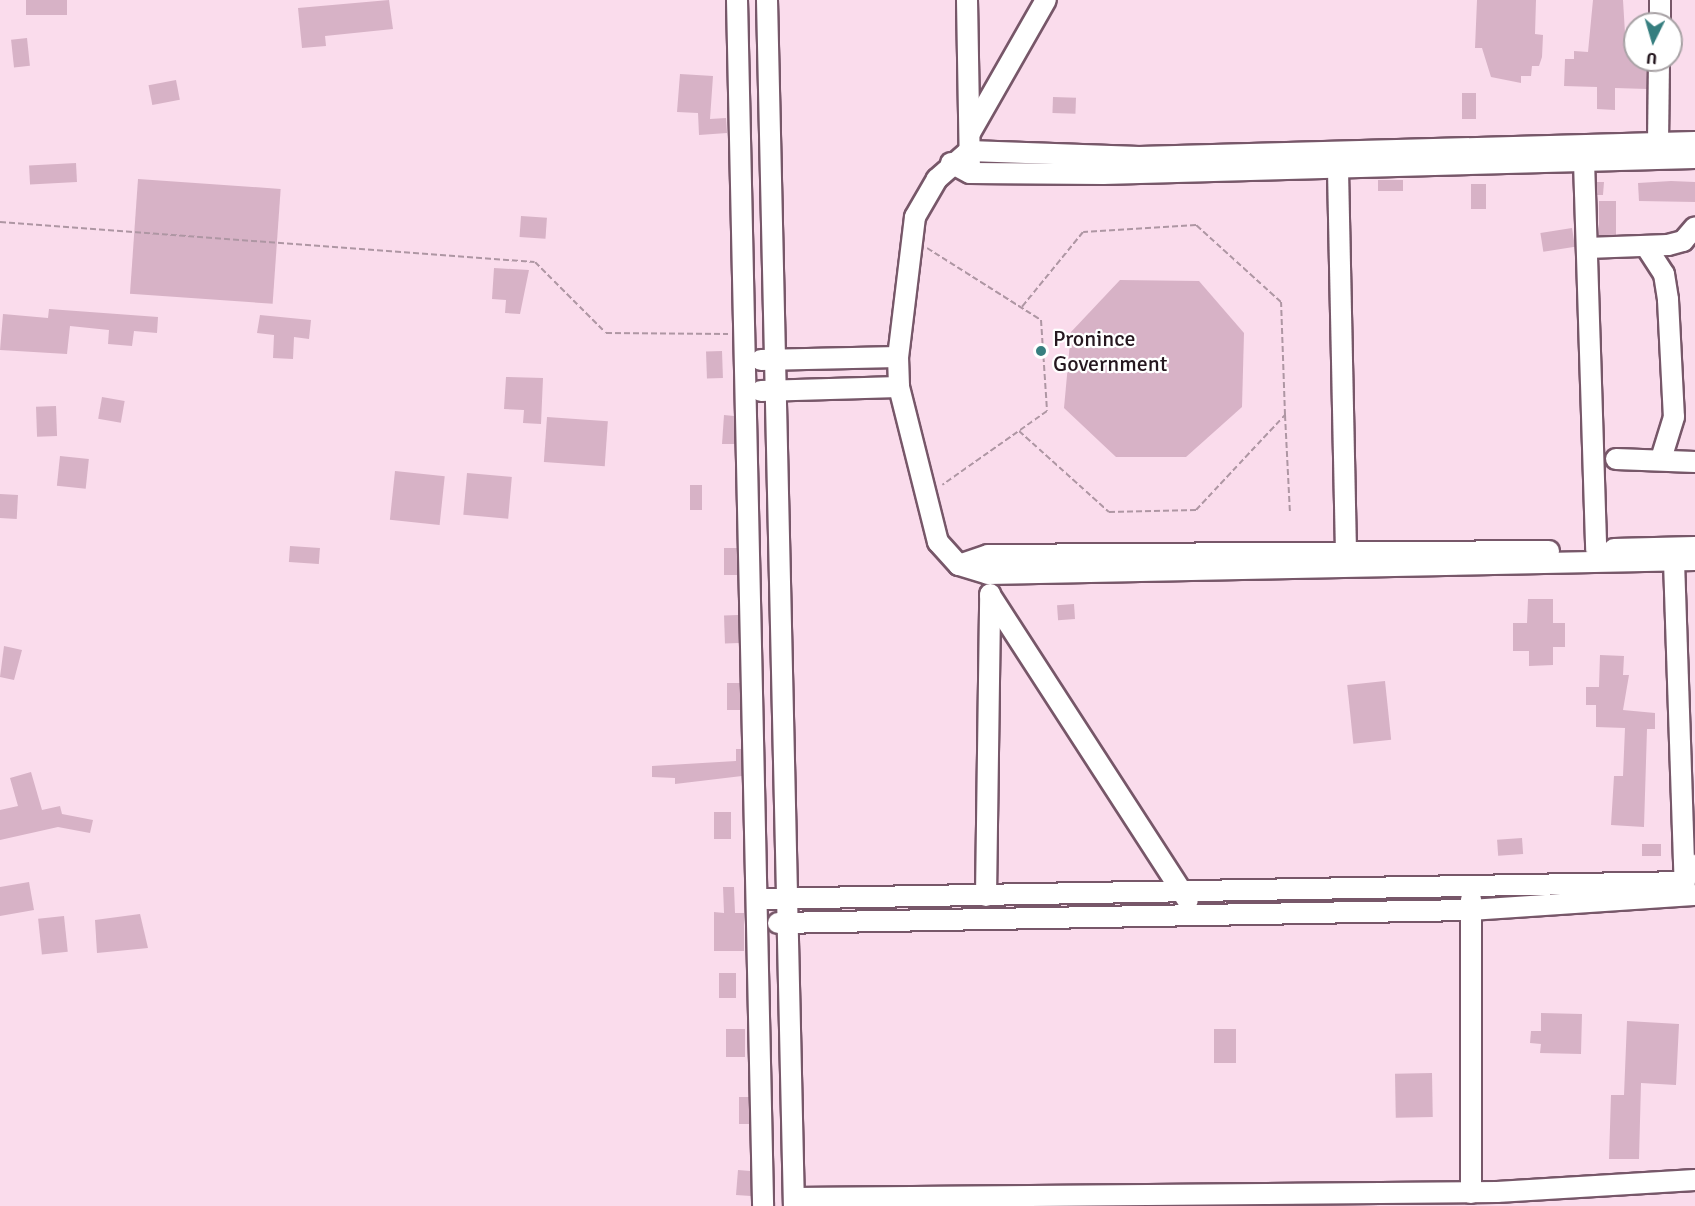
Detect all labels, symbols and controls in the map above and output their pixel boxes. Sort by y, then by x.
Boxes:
north arrow [1623,12,1683,72]
text: U [1645,48,1658,68]
place label: Pronince Government [1053,325,1167,376]
marker: Pronince Government [1034,344,1048,358]

